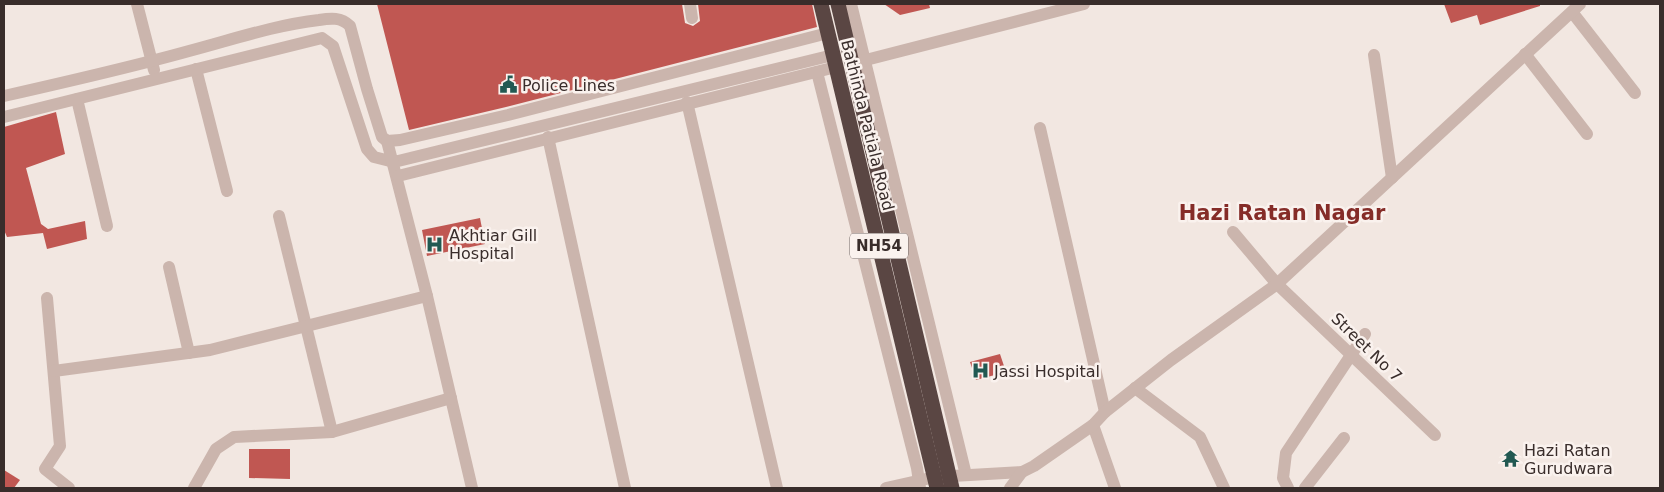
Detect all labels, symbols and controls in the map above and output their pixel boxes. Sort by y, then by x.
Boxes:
street label: Bathinda Patiala Road [837,38,898,213]
public building icon: Police Lines [498,75,518,95]
place label: Police Lines [522,76,615,95]
district label: Hazi Ratan Nagar [1179,201,1386,225]
place label: Akhtiar Gill Hospital [449,226,537,263]
hospital icon: Akhtiar Gill Hospital [425,234,445,254]
road number: NH54 [850,234,908,258]
street label: Street No 7 [1327,309,1406,386]
hospital icon: Jassi Hospital [970,361,990,381]
place label: Jassi Hospital [993,362,1100,381]
place label: Hazi Ratan Gurudwara [1524,441,1613,478]
temple icon: Hazi Ratan Gurudwara [1500,449,1520,469]

